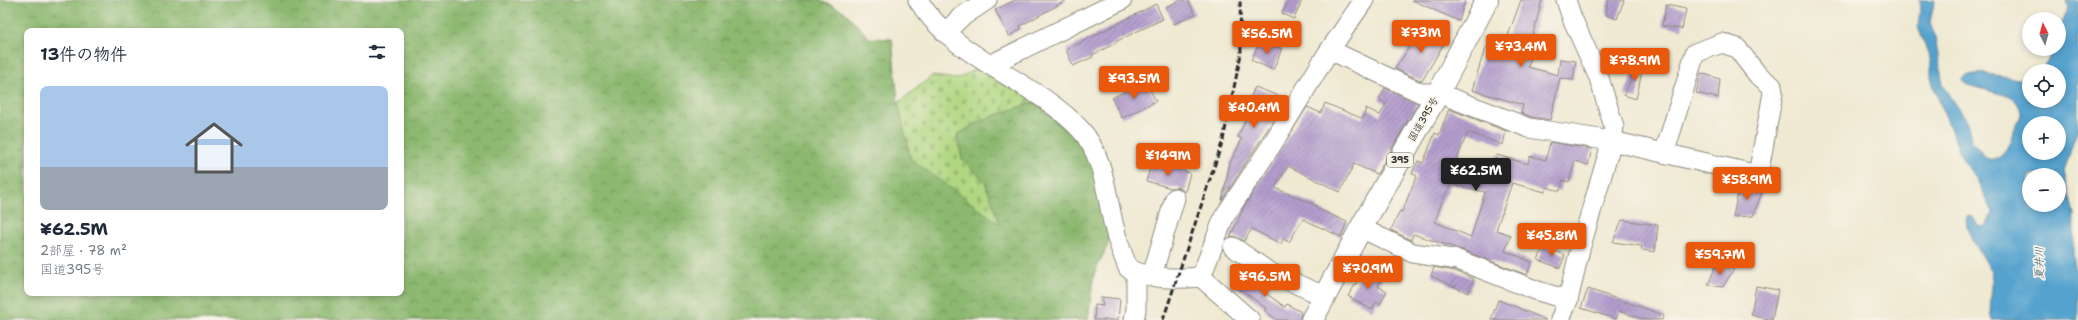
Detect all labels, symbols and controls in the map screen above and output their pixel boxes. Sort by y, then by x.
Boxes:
north arrow [2022,12,2066,56]
map controls [2022,12,2066,212]
pin: ¥73M [1397,20,1445,54]
pin: ¥56.5M [1234,21,1300,55]
text: ¥73M [1401,24,1441,41]
text: ¥56.5M [1241,25,1293,42]
pin: ¥73.4M [1488,34,1554,68]
text: ¥73.4M [1495,38,1547,55]
icon: filters [366,41,388,63]
text: 13件の物件 [40,43,127,65]
pin: ¥78.9M [1602,48,1668,82]
text: ¥78.9M [1609,52,1661,69]
button: locate [2022,64,2066,108]
pin: ¥93.5M [1101,66,1167,100]
text: ¥93.5M [1108,70,1160,87]
street label: 国道395号 [1405,94,1441,144]
pin: ¥40.4M [1221,95,1287,129]
text: ¥40.4M [1228,99,1280,116]
icon: home [178,112,250,184]
button: + [2022,116,2066,160]
pin: ¥149M [1140,143,1196,177]
text: ¥149M [1145,147,1191,164]
road number: 395 [1387,153,1413,167]
pin: ¥62.5M [1443,158,1509,192]
text: ¥62.5M [1450,162,1502,179]
pin: ¥58.9M [1714,167,1780,201]
button: − [2022,168,2066,212]
text: ¥58.9M [1722,171,1772,188]
text: ¥62.5M [40,218,108,240]
pin: ¥45.8M [1519,223,1585,257]
text: ¥45.8M [1526,227,1578,244]
text: 2部屋 · 78 m² [40,242,127,259]
pin: ¥59.7M [1687,242,1753,276]
text: ¥59.7M [1695,246,1745,263]
water label: 夏井川 [2032,247,2047,280]
pin: ¥70.9M [1335,256,1401,290]
text: ¥70.9M [1343,260,1393,277]
text: 国道395号 [40,261,104,278]
pin: ¥96.5M [1232,264,1298,298]
text: ¥96.5M [1239,268,1291,285]

